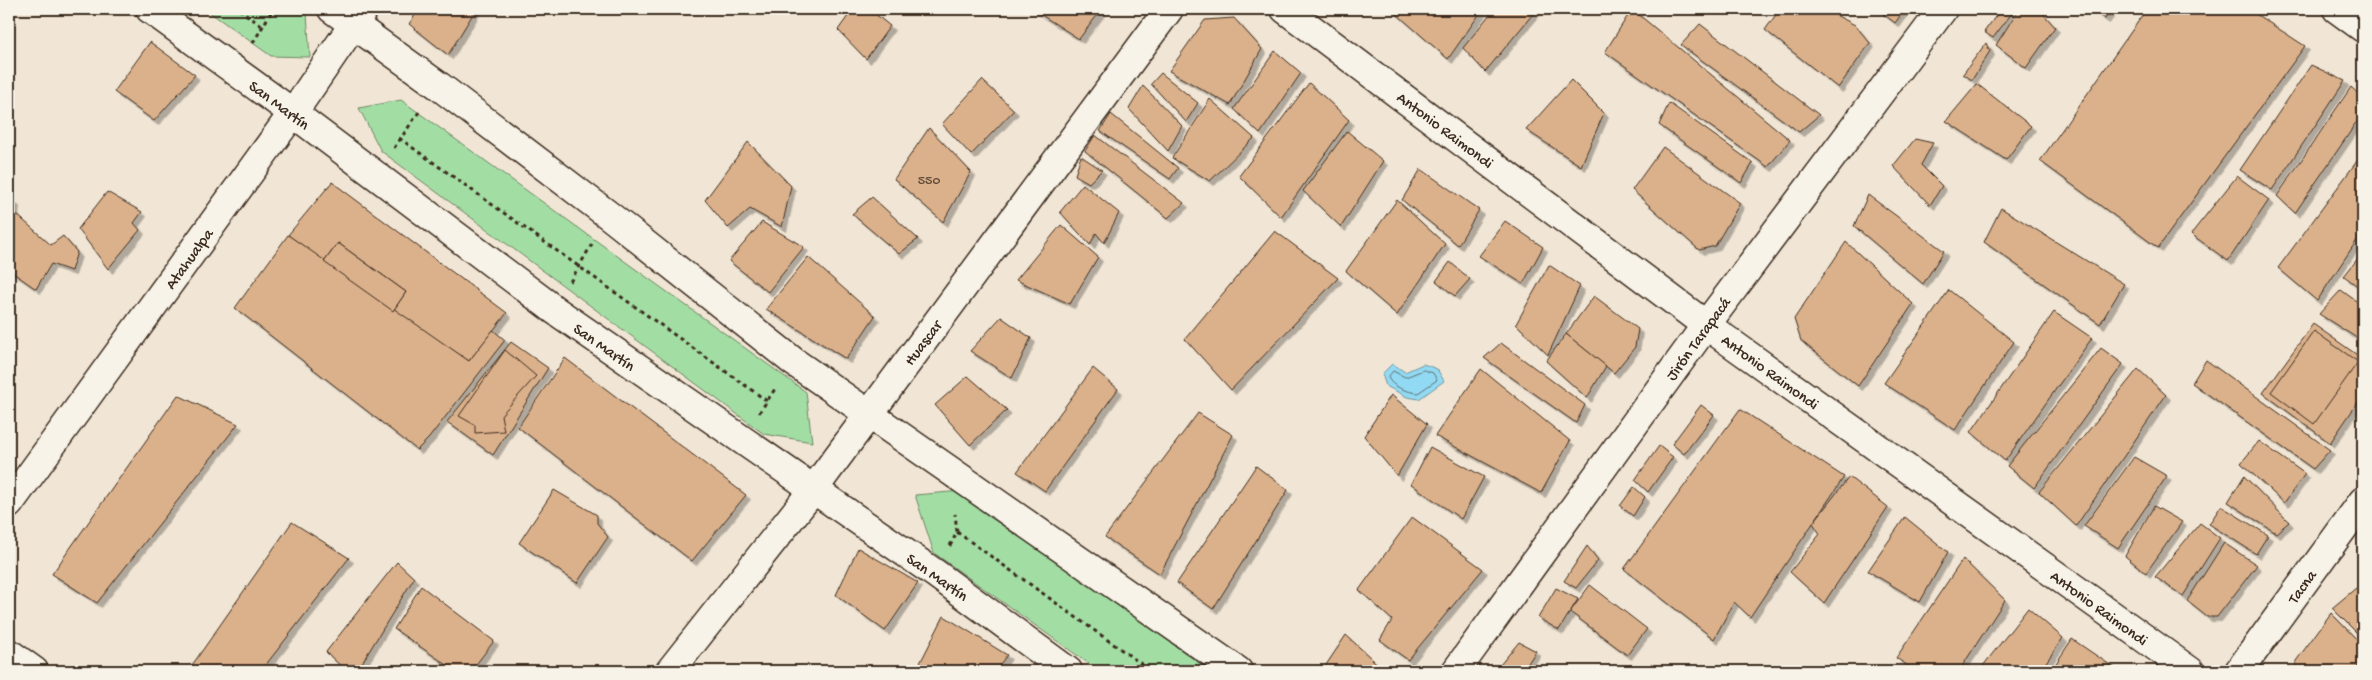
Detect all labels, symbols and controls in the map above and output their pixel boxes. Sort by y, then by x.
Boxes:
street label: San Martín [244,78,312,136]
street label: Antonio Raimondi [1392,89,1496,174]
house number: 550 [918,173,940,190]
street label: Atahualpa [163,225,220,294]
street label: Jirón Tarapacá [1663,294,1737,385]
street label: Huascar [902,317,949,370]
street label: San Martín [568,321,638,377]
street label: Antonio Raimondi [1716,332,1821,416]
street label: San Martín [901,551,971,607]
street label: Tacna [2285,567,2323,609]
street label: Antonio Raimondi [2045,568,2150,652]

